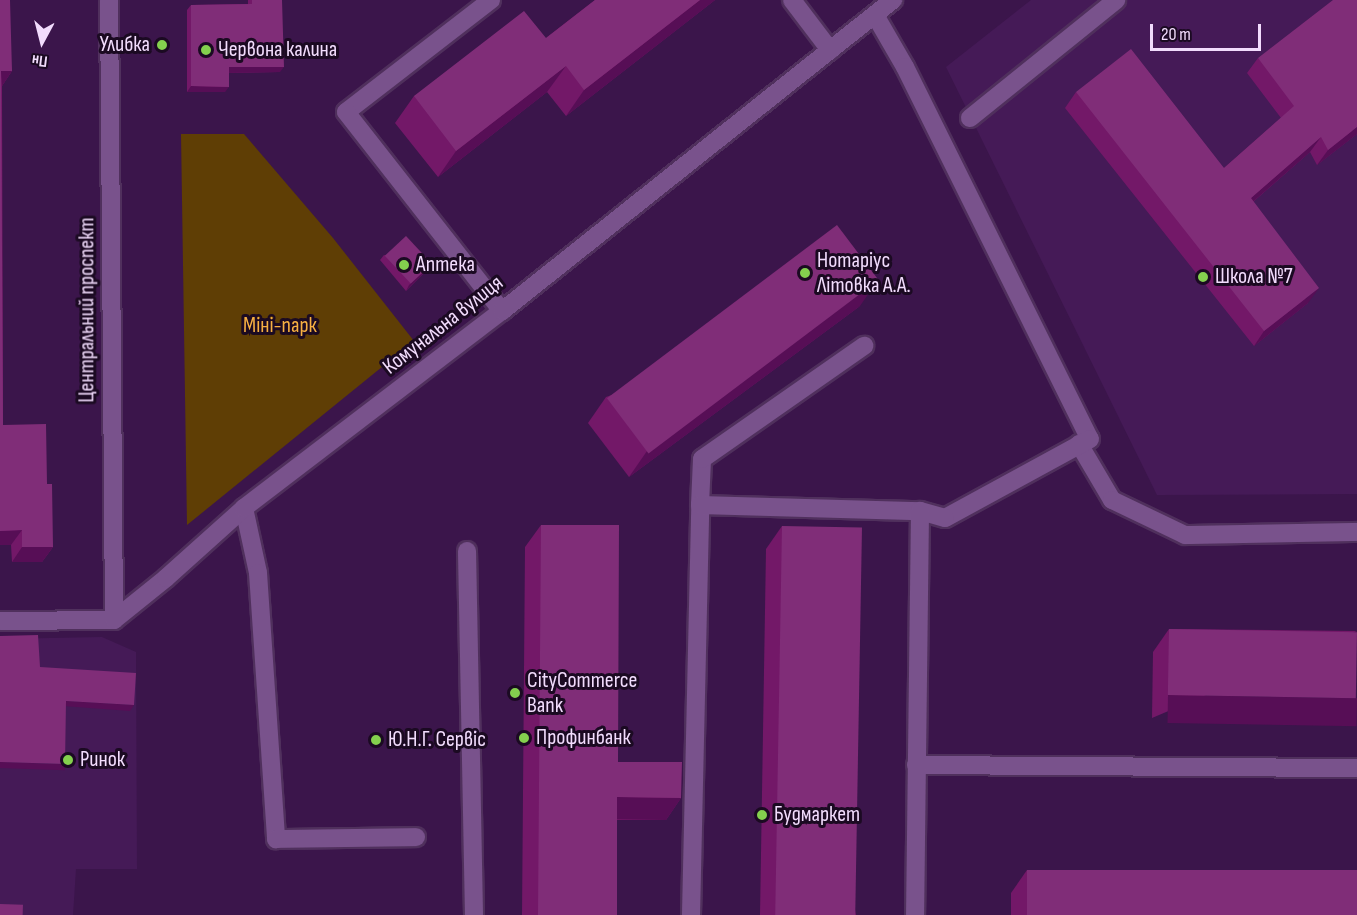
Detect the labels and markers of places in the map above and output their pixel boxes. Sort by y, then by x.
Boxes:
place label: Улибка [99,32,150,58]
place label: Червона калина [218,37,337,63]
marker: Улибка [155,38,169,52]
marker: Червона калина [199,43,213,57]
place label: Нотаріус Літовка А.А. [817,247,911,298]
place label: Аптека [416,252,475,278]
marker: Аптека [397,258,411,272]
place label: Школа №7 [1215,264,1293,290]
marker: Нотаріус Літовка А.А. [798,266,812,280]
marker: Школа №7 [1196,270,1210,284]
place label: CityCommerce Bank [527,667,637,718]
marker: CityCommerce Bank [508,686,522,700]
place label: Профинбанк [536,725,631,751]
place label: Ю.Н.Г. Сервіс [388,727,486,753]
marker: Профинбанк [517,731,531,745]
marker: Ю.Н.Г. Сервіс [369,733,383,747]
place label: Ринок [80,747,125,773]
marker: Ринок [61,753,75,767]
place label: Будмаркет [774,802,860,828]
marker: Будмаркет [755,808,769,822]

